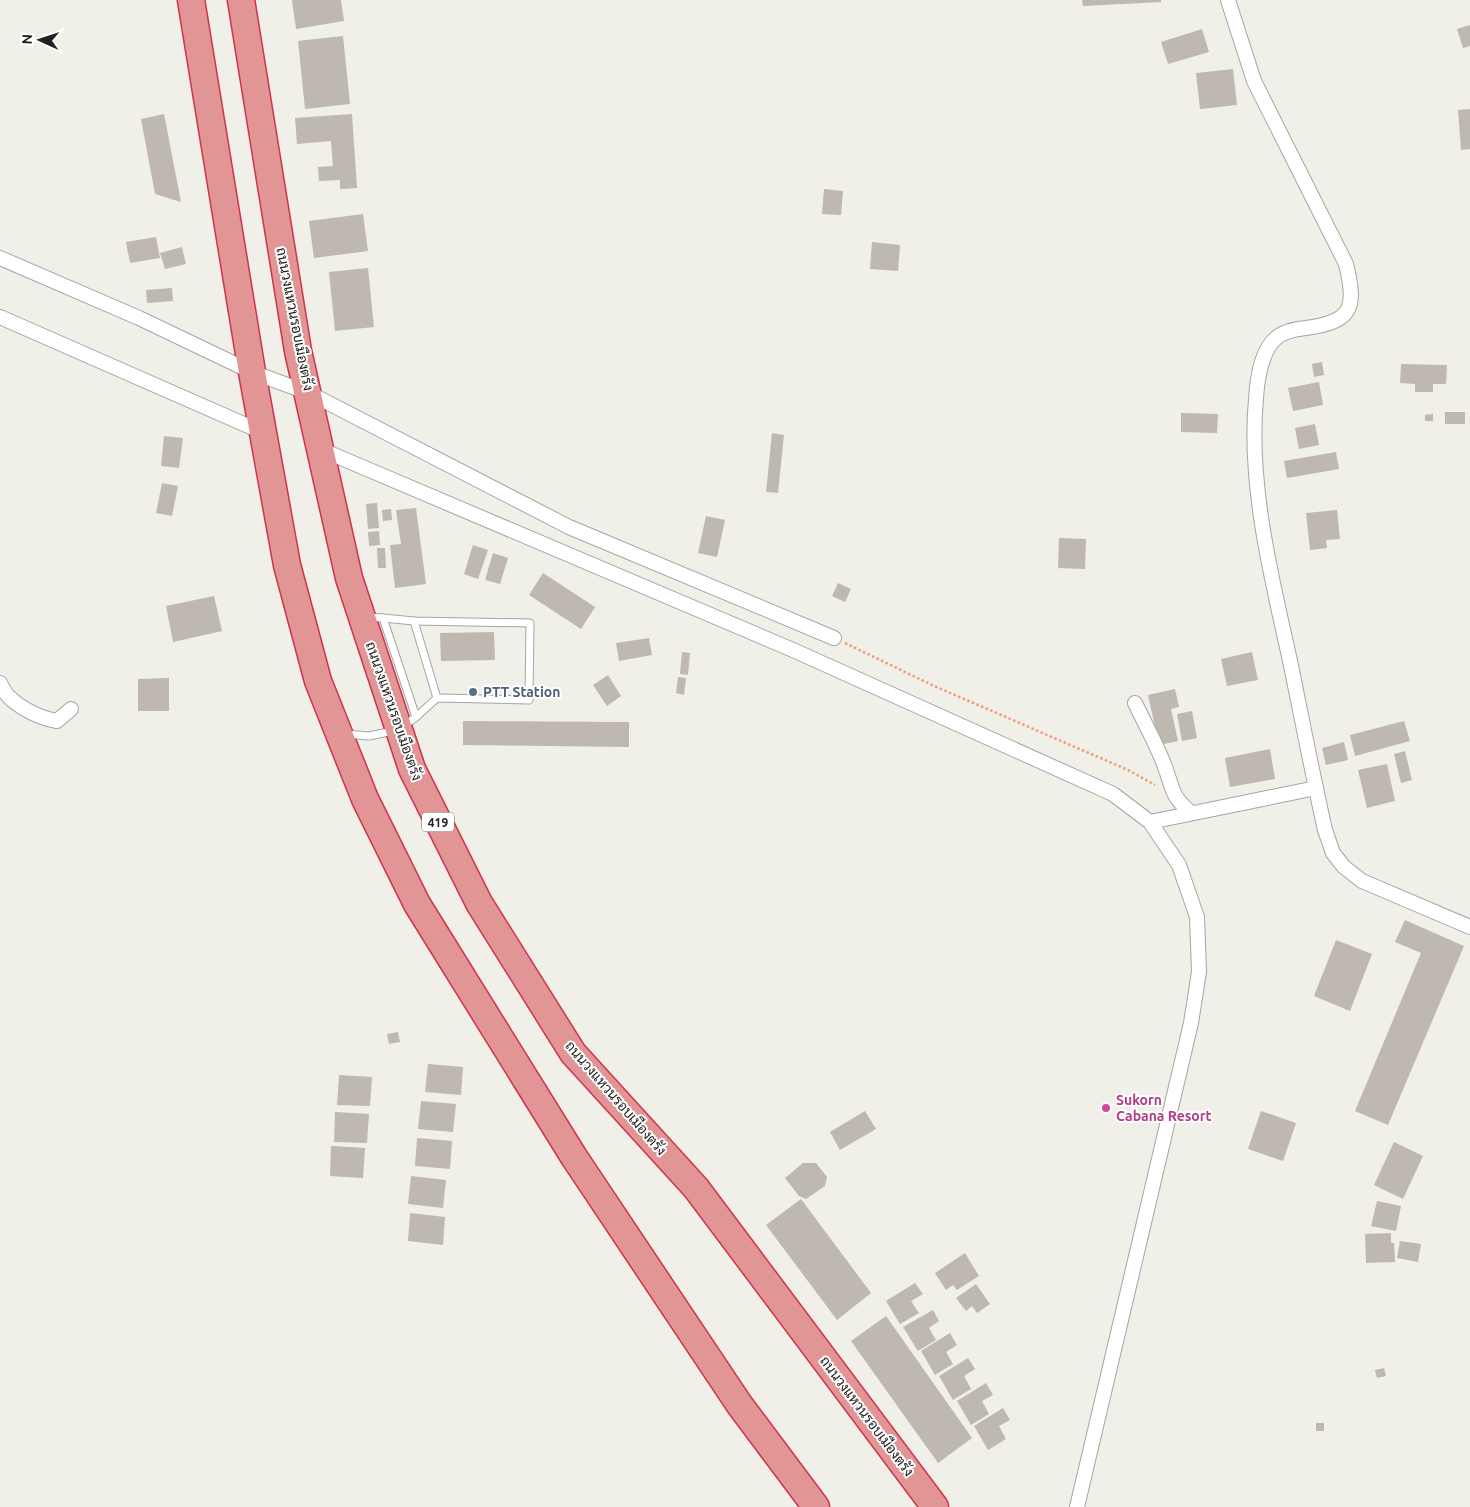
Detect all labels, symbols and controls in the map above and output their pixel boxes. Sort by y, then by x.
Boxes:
north arrow [15,15,65,65]
text: N [19,34,35,45]
street label: ถนนวงแหวนรอบเมืองตรัง [273,246,318,392]
street label: ถนนวงแหวนรอบเมืองตรัง [363,639,426,783]
place label: PTT Station [483,684,560,700]
marker: PTT Station [467,686,479,698]
road number: 419 [422,812,454,832]
street label: ถนนวงแหวนรอบเมืองตรัง [562,1037,671,1158]
place label: Sukorn Cabana Resort [1116,1092,1212,1124]
marker: Sukorn Cabana Resort [1100,1102,1112,1114]
street label: ถนนวงแหวนรอบเมืองตรัง [817,1352,918,1479]

